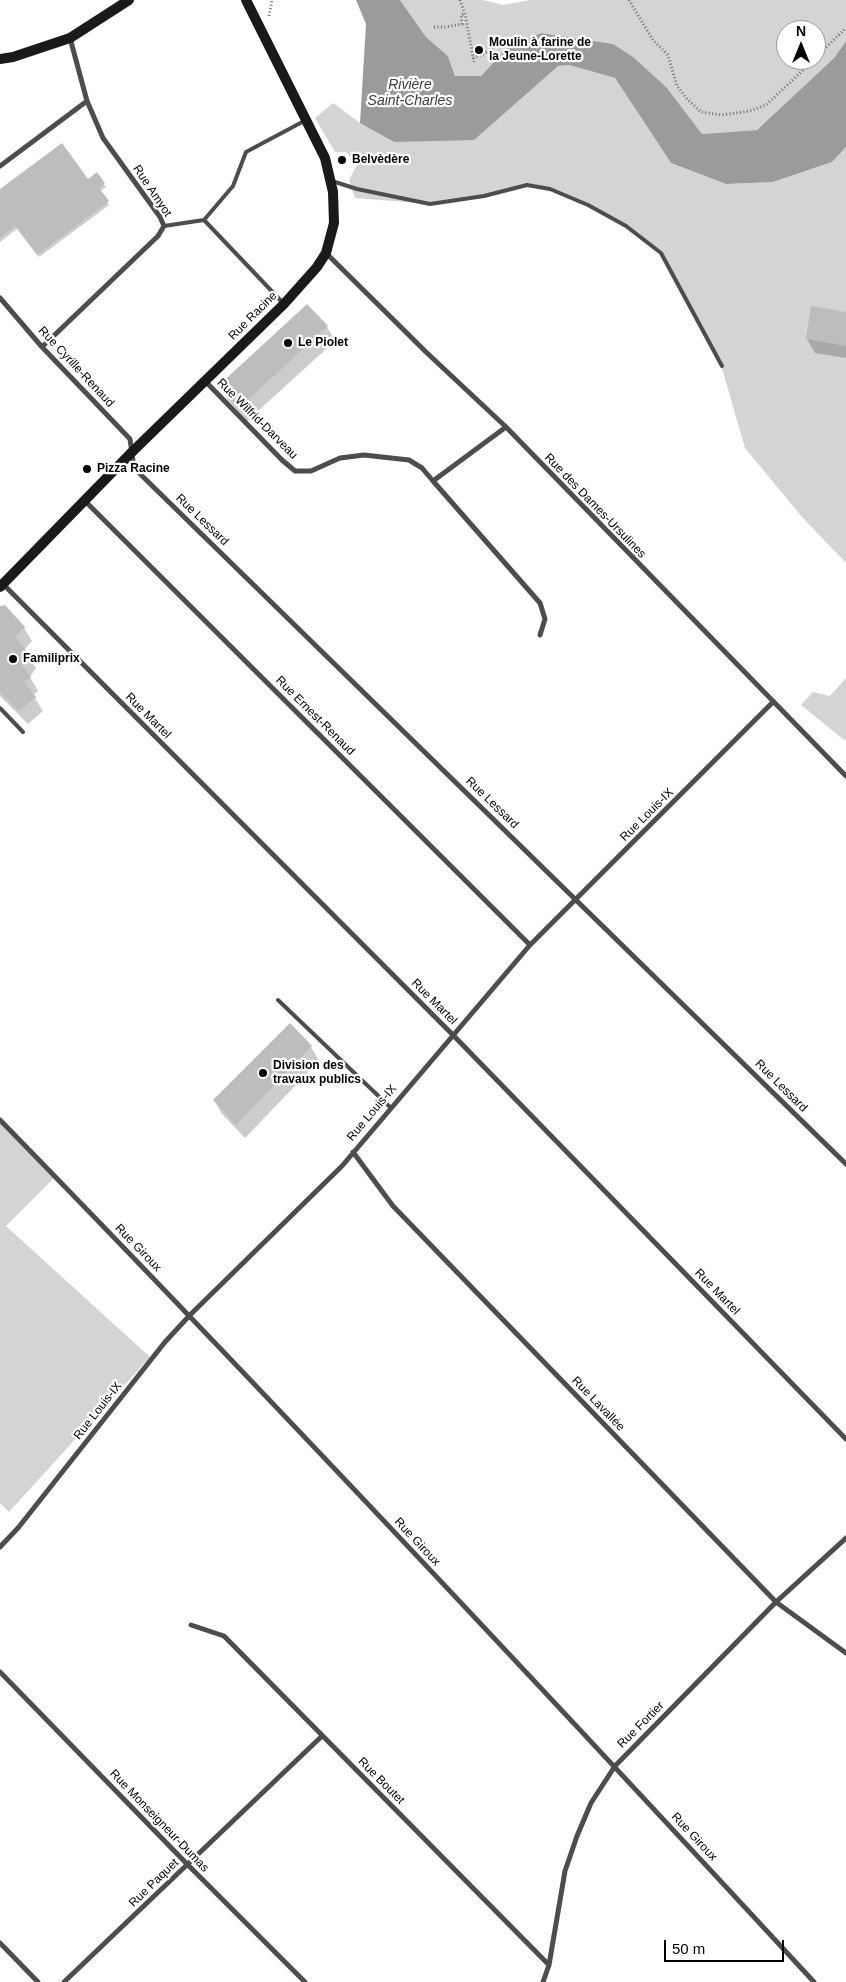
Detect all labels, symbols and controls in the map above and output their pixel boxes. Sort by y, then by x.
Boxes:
north arrow [776,20,826,70]
text: N [796,23,806,39]
place label: Moulin à farine de la Jeune-Lorette [489,36,591,64]
marker: Moulin à farine de la Jeune-Lorette [473,44,485,56]
water label: Rivière Saint-Charles [368,77,452,110]
place label: Belvèdère [352,153,409,167]
marker: Belvèdère [336,154,348,166]
street label: Rue Amyot [129,162,175,220]
street label: Rue Racine [226,289,280,343]
street label: Rue Cyrille-Renaud [35,324,117,410]
place label: Le Piolet [298,336,348,350]
marker: Le Piolet [282,337,294,349]
street label: Rue Wilfrid-Darveau [214,376,300,462]
street label: Rue des Dames-Ursulines [541,451,649,561]
place label: Pizza Racine [97,462,170,476]
marker: Pizza Racine [81,463,93,475]
street label: Rue Lessard [173,491,231,549]
place label: Familiprix [23,652,80,666]
marker: Familiprix [7,653,19,665]
street label: Rue Ernest-Renaud [272,673,358,759]
street label: Rue Martel [122,690,174,742]
street label: Rue Lessard [463,774,521,832]
street label: Rue Louis-IX [617,785,677,845]
street label: Rue Martel [408,976,460,1028]
street label: Rue Lessard [752,1057,810,1115]
place label: Division des travaux publics [273,1059,361,1087]
marker: Division des travaux publics [257,1067,269,1079]
street label: Rue Louis-IX [344,1082,400,1144]
street label: Rue Giroux [112,1221,164,1275]
street label: Rue Martel [691,1266,743,1318]
street label: Rue Lavallée [568,1374,628,1434]
street label: Rue Louis-IX [71,1379,125,1443]
street label: Rue Giroux [391,1515,443,1569]
street label: Rue Fortier [615,1699,667,1751]
street label: Rue Boutet [355,1755,407,1807]
street label: Rue Monseigneur-Dumas [106,1767,212,1875]
street label: Rue Giroux [668,1810,720,1864]
street label: Rue Paquet [126,1856,182,1910]
scale bar [666,1930,786,1962]
text: 50 m [672,1940,705,1957]

